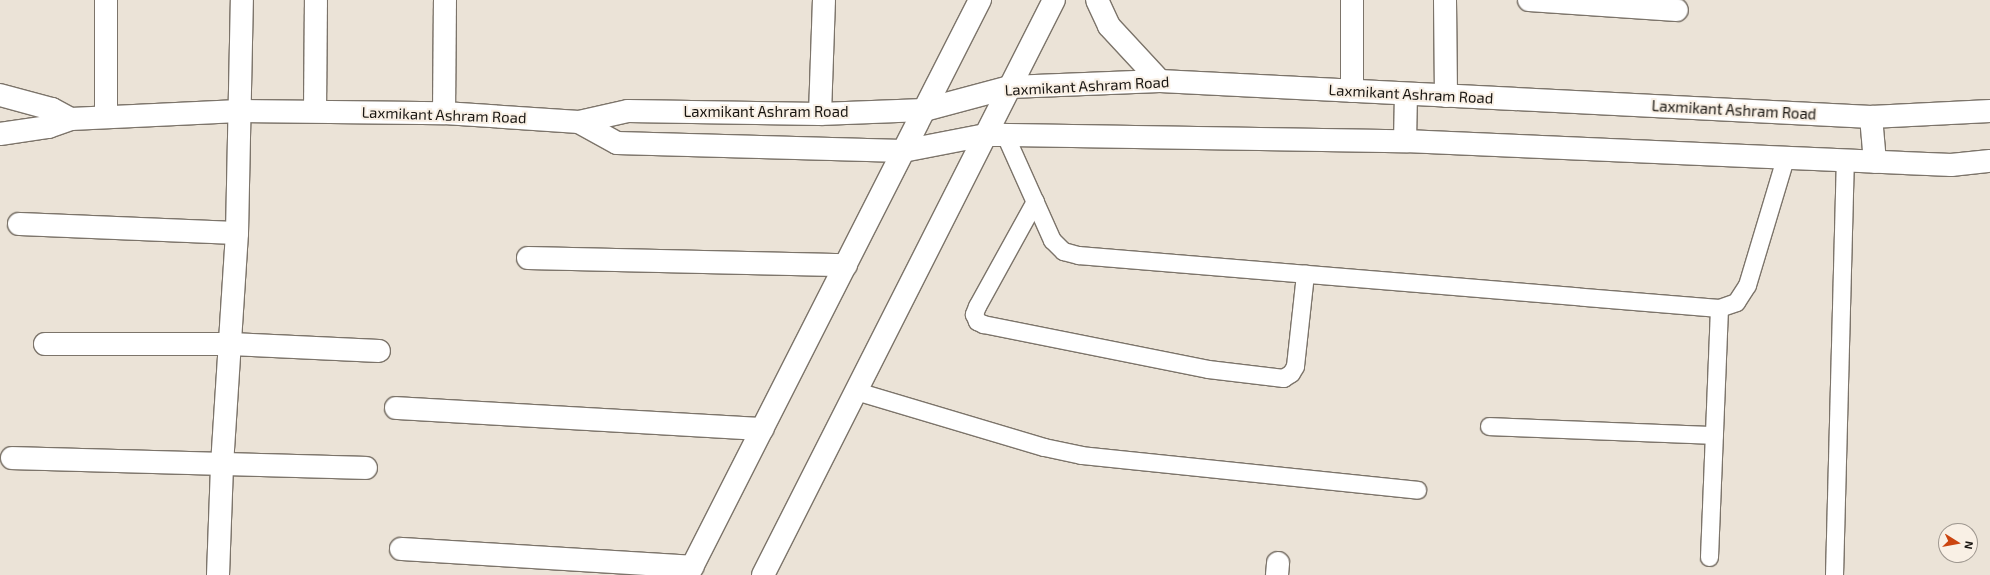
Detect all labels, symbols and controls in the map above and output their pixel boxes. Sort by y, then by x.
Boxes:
street label: Laxmikant Ashram Road [1004,73,1170,99]
street label: Laxmikant Ashram Road [1328,81,1494,107]
street label: Laxmikant Ashram Road [1651,97,1817,123]
street label: Laxmikant Ashram Road [361,103,527,127]
street label: Laxmikant Ashram Road [683,103,849,121]
north arrow [1938,523,1978,563]
text: N [1962,540,1976,550]

